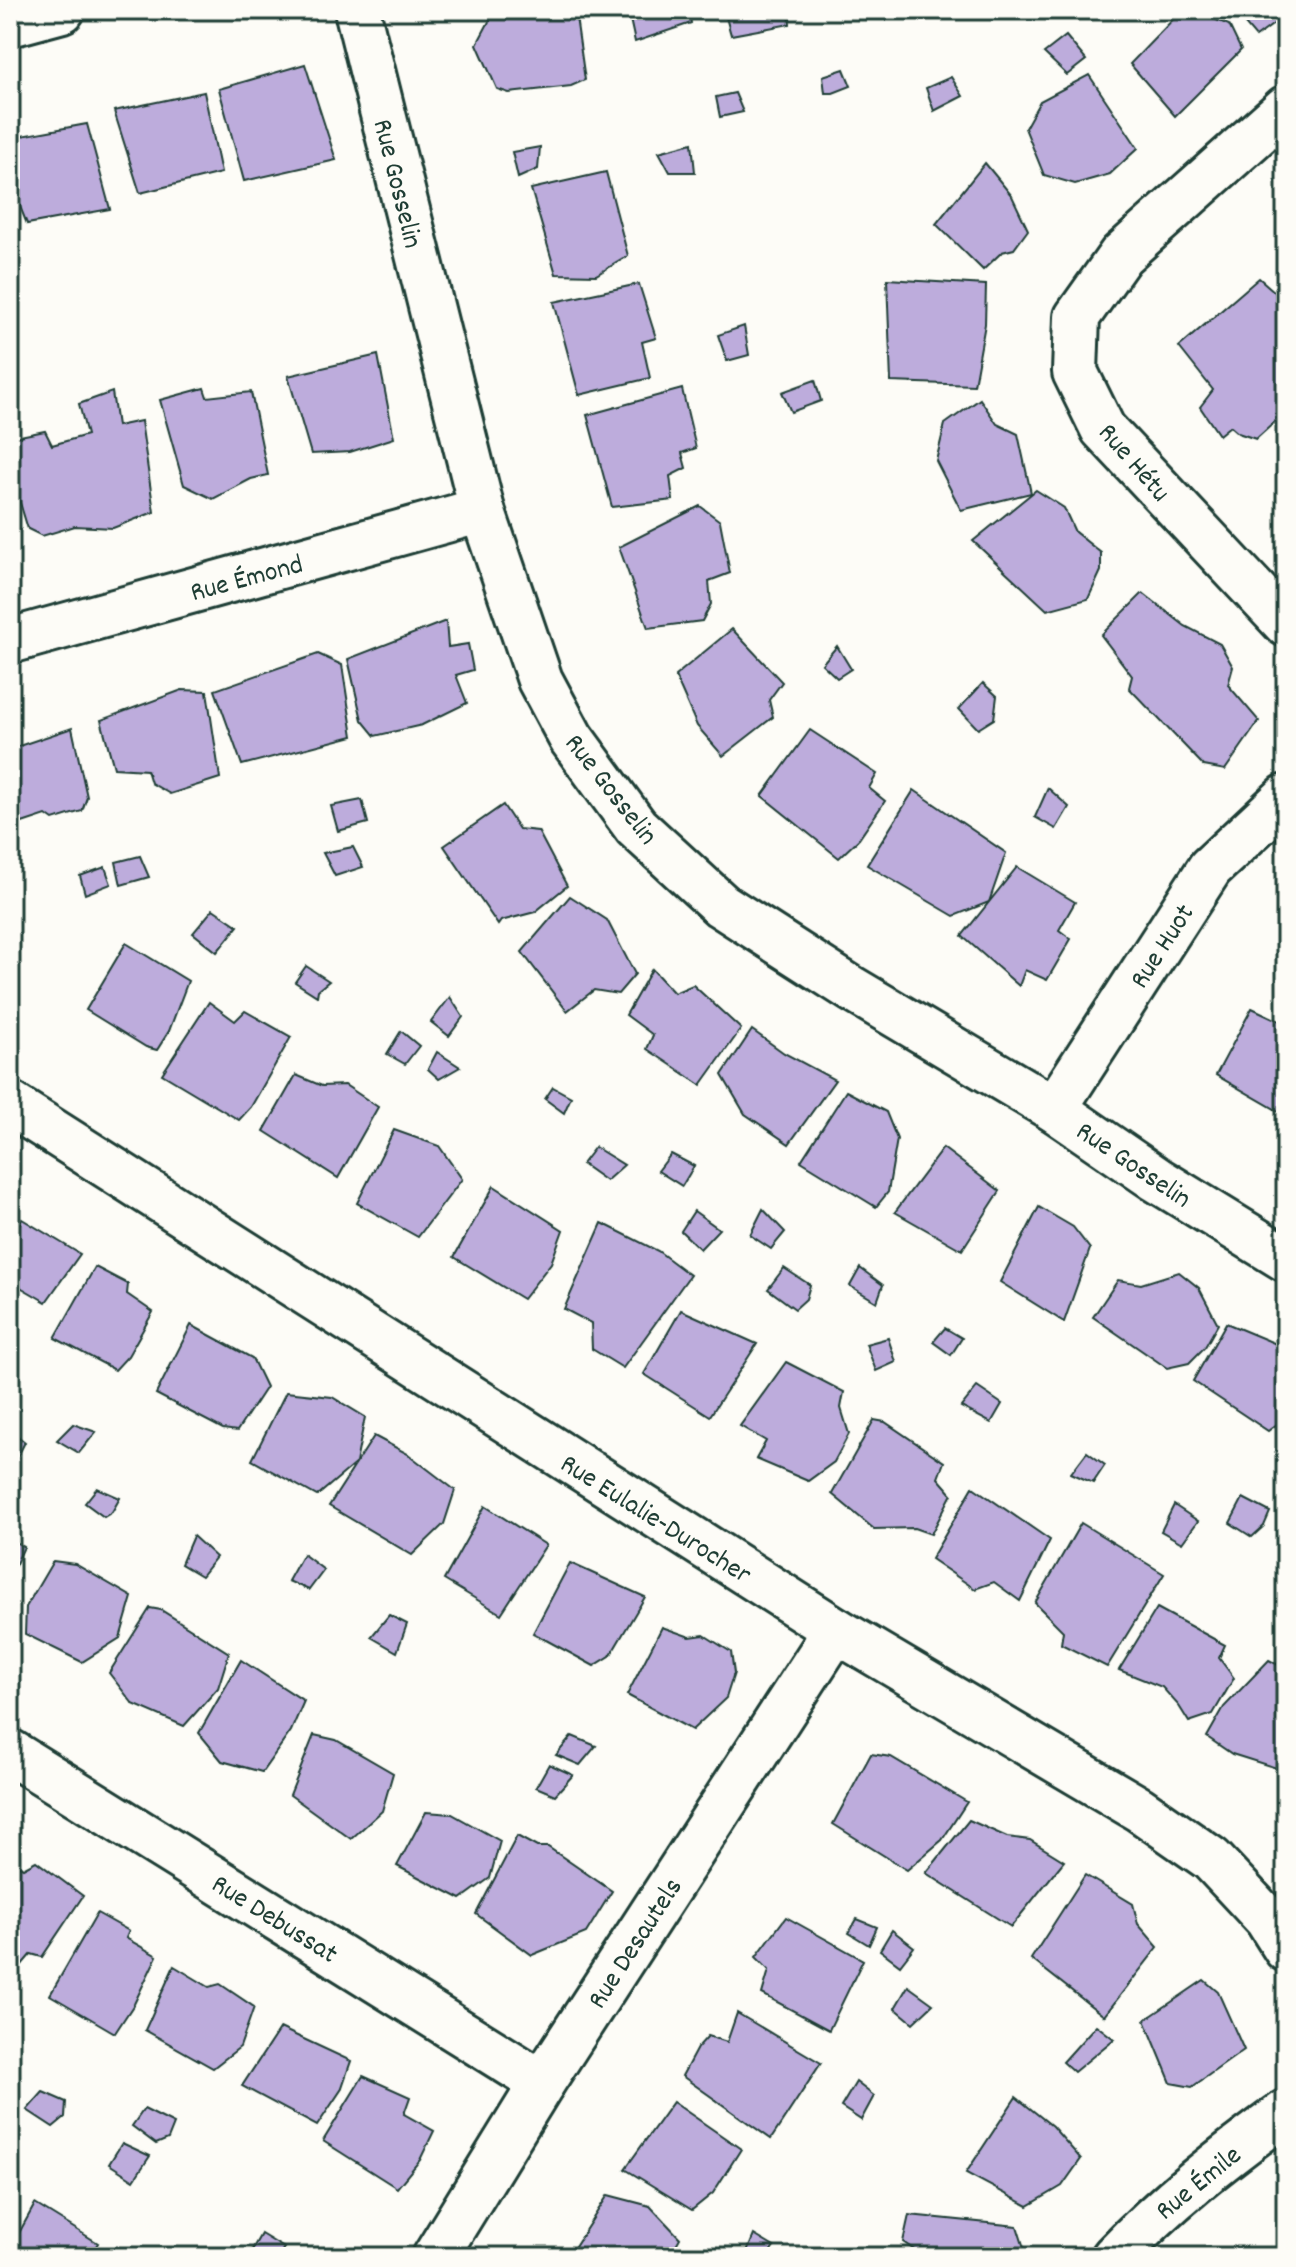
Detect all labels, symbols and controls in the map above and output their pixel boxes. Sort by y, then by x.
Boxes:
street label: Rue Gosselin [360,115,430,253]
street label: Rue Hétu [1087,416,1178,513]
street label: Rue Émond [187,547,308,615]
street label: Rue Gosselin [553,727,665,855]
street label: Rue Huot [1122,898,1206,998]
street label: Rue Gosselin [1066,1114,1198,1221]
street label: Rue Eulalie-Durocher [551,1446,758,1597]
street label: Rue Debussat [202,1867,344,1976]
street label: Rue Desautels [580,1871,695,2018]
street label: Rue Émile [1149,2138,1252,2232]

